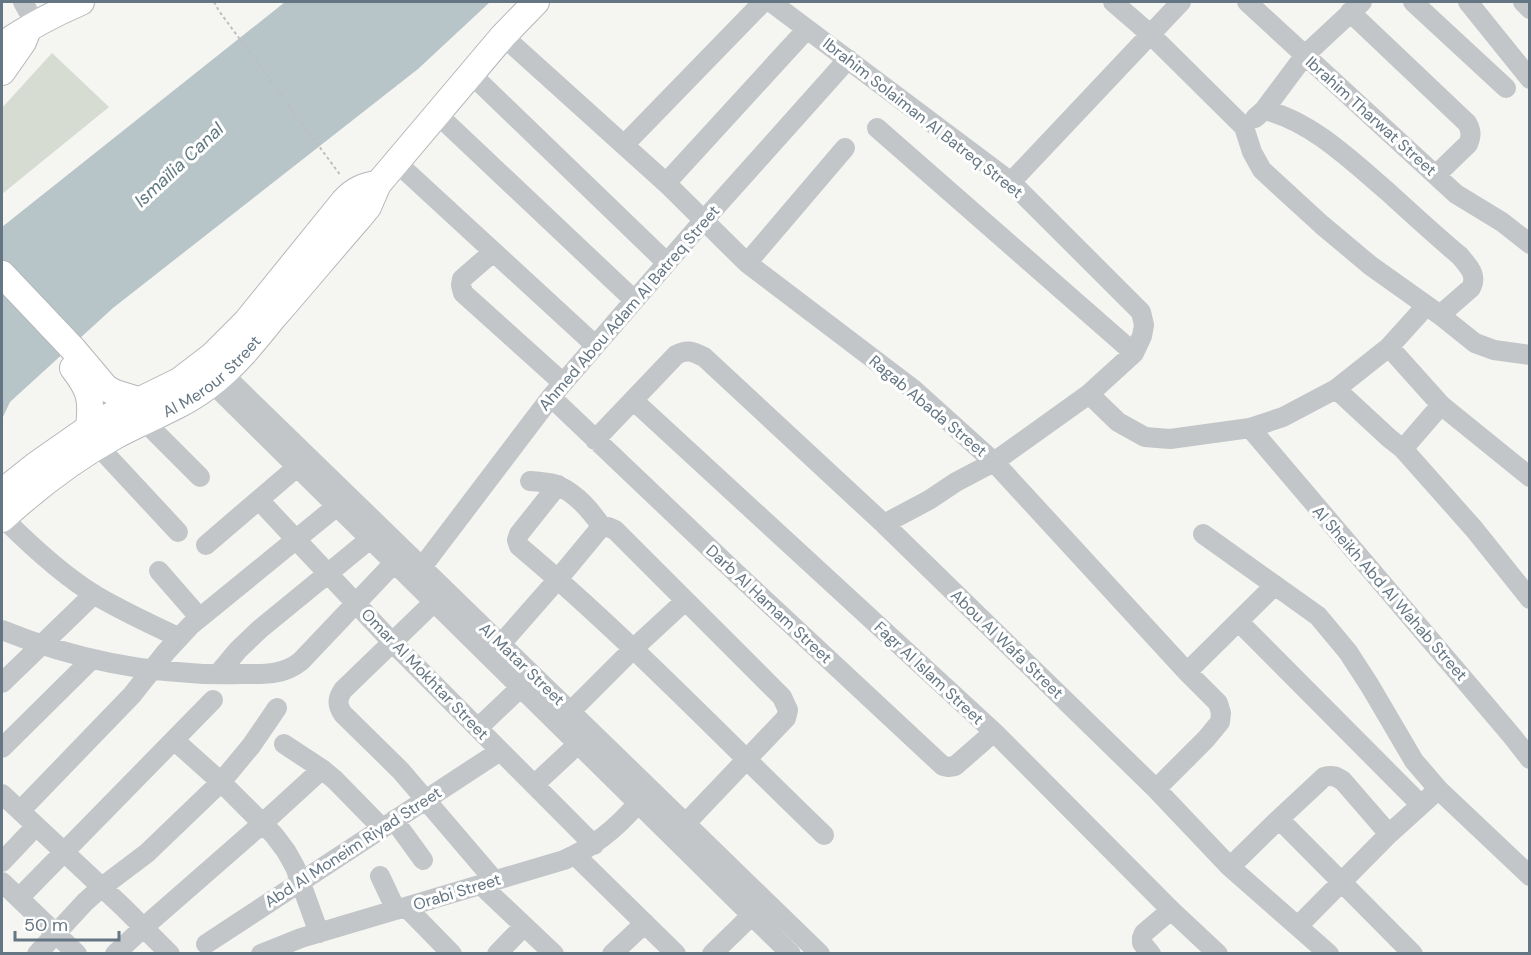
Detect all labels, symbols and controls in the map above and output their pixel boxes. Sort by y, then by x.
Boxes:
street label: Ibrahim Solaiman Al Batreq Street [819,33,1027,203]
street label: Ibrahim Tharwat Street [1301,52,1441,180]
water label: Ismaïlia Canal [129,117,229,213]
street label: Ahmed Abou Adam Al Batreq Street [534,201,724,415]
street label: Al Merour Street [159,331,265,422]
street label: Ragab Abada Street [865,351,991,461]
street label: Al Sheikh Abd Al Wahab Street [1308,501,1472,685]
street label: Darb Al Hamam Street [702,540,836,668]
street label: Abou Al Wafa Street [946,585,1068,703]
street label: Omar Al Mokhtar Street [357,604,493,744]
street label: Fagr Al Islam Street [870,617,988,729]
street label: Al Matar Street [475,618,569,710]
street label: Abd Al Moneim Riyad Street [260,782,446,912]
street label: Orabi Street [411,869,503,915]
scale bar [15,904,118,942]
text: 50 m [24,913,68,937]

